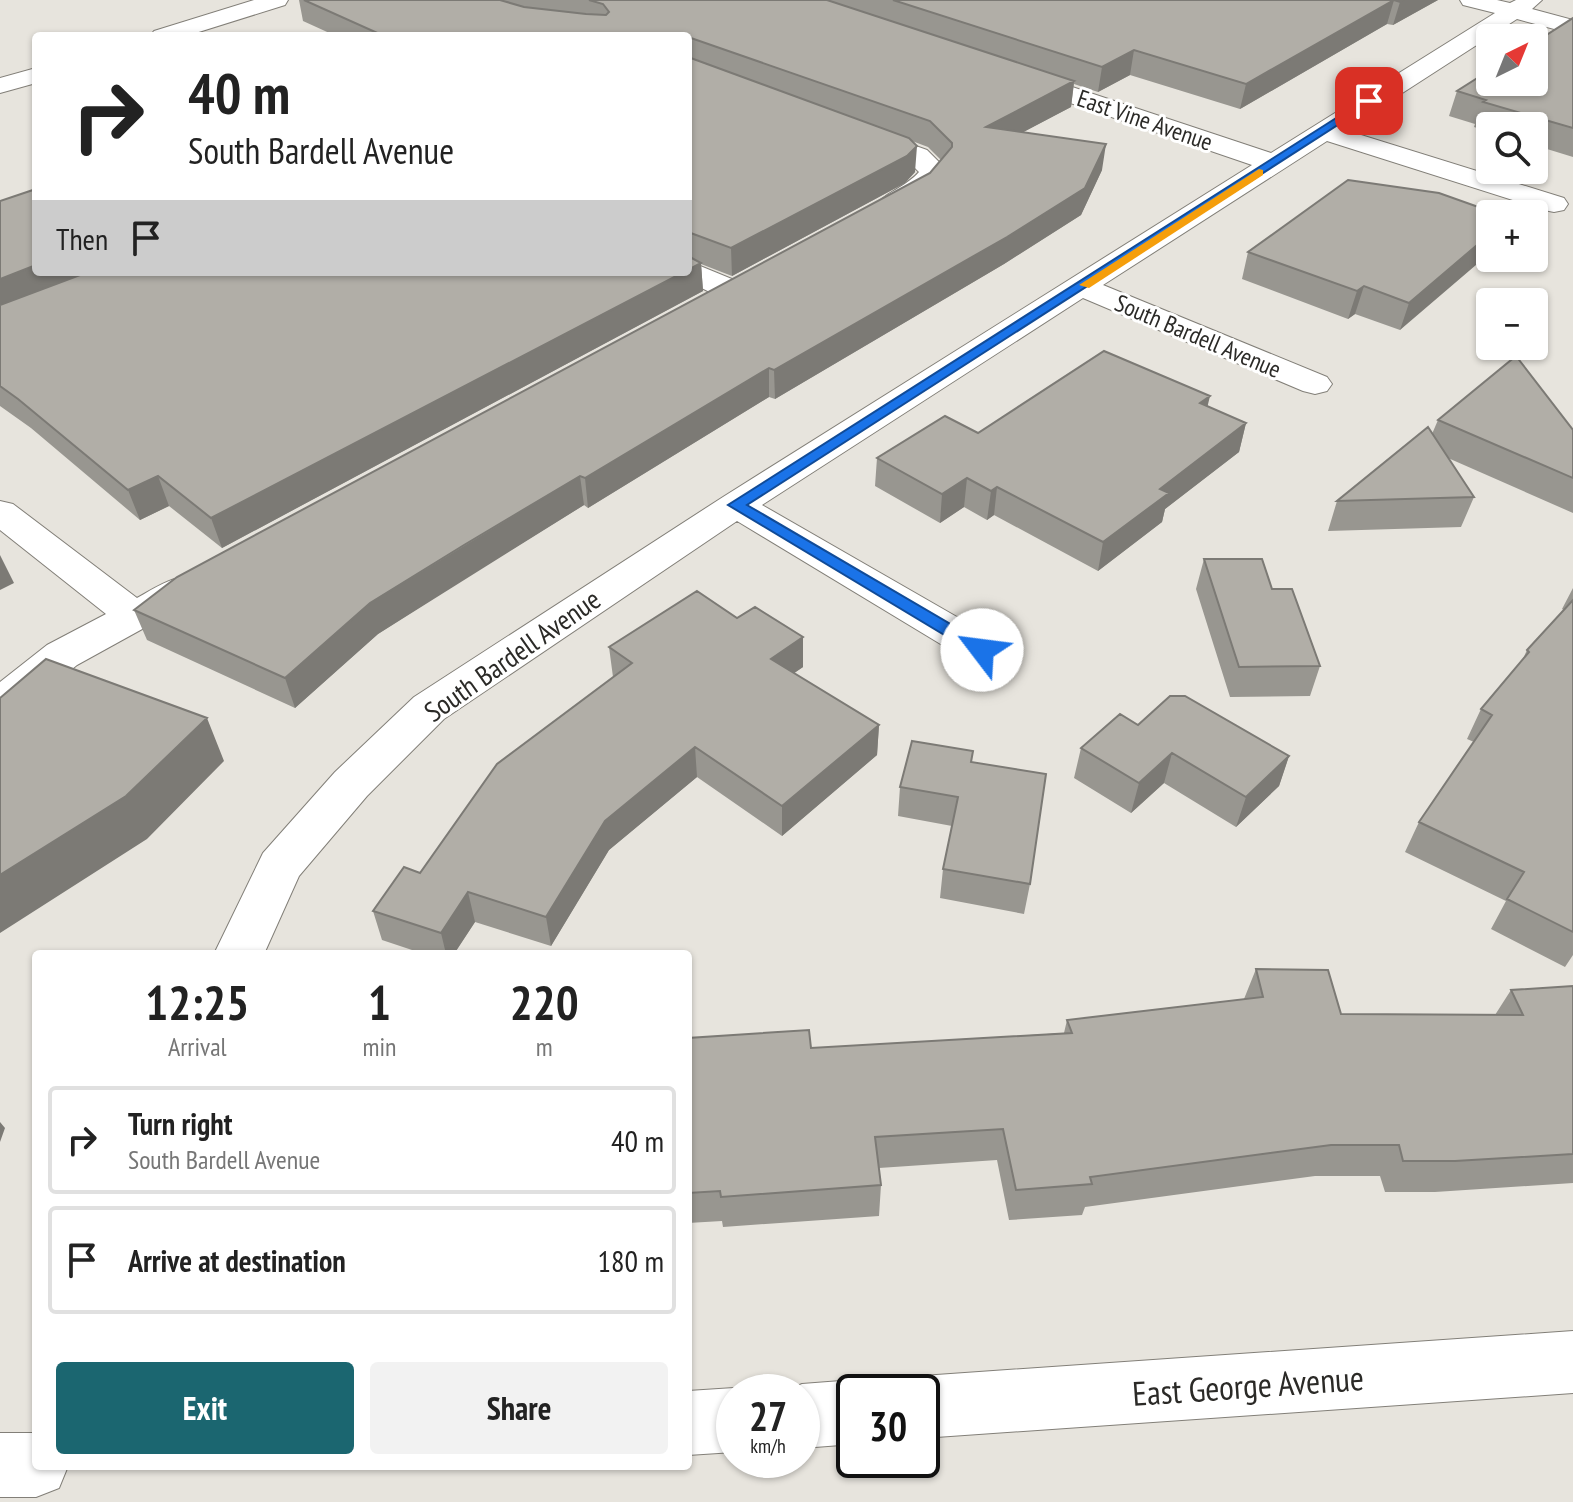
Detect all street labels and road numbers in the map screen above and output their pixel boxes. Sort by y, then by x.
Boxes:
street label: East Vine Avenue [1073,82,1217,158]
street label: South Bardell Avenue [1110,287,1286,385]
street label: South Bardell Avenue [417,580,607,730]
street label: East George Avenue [1131,1355,1365,1415]

